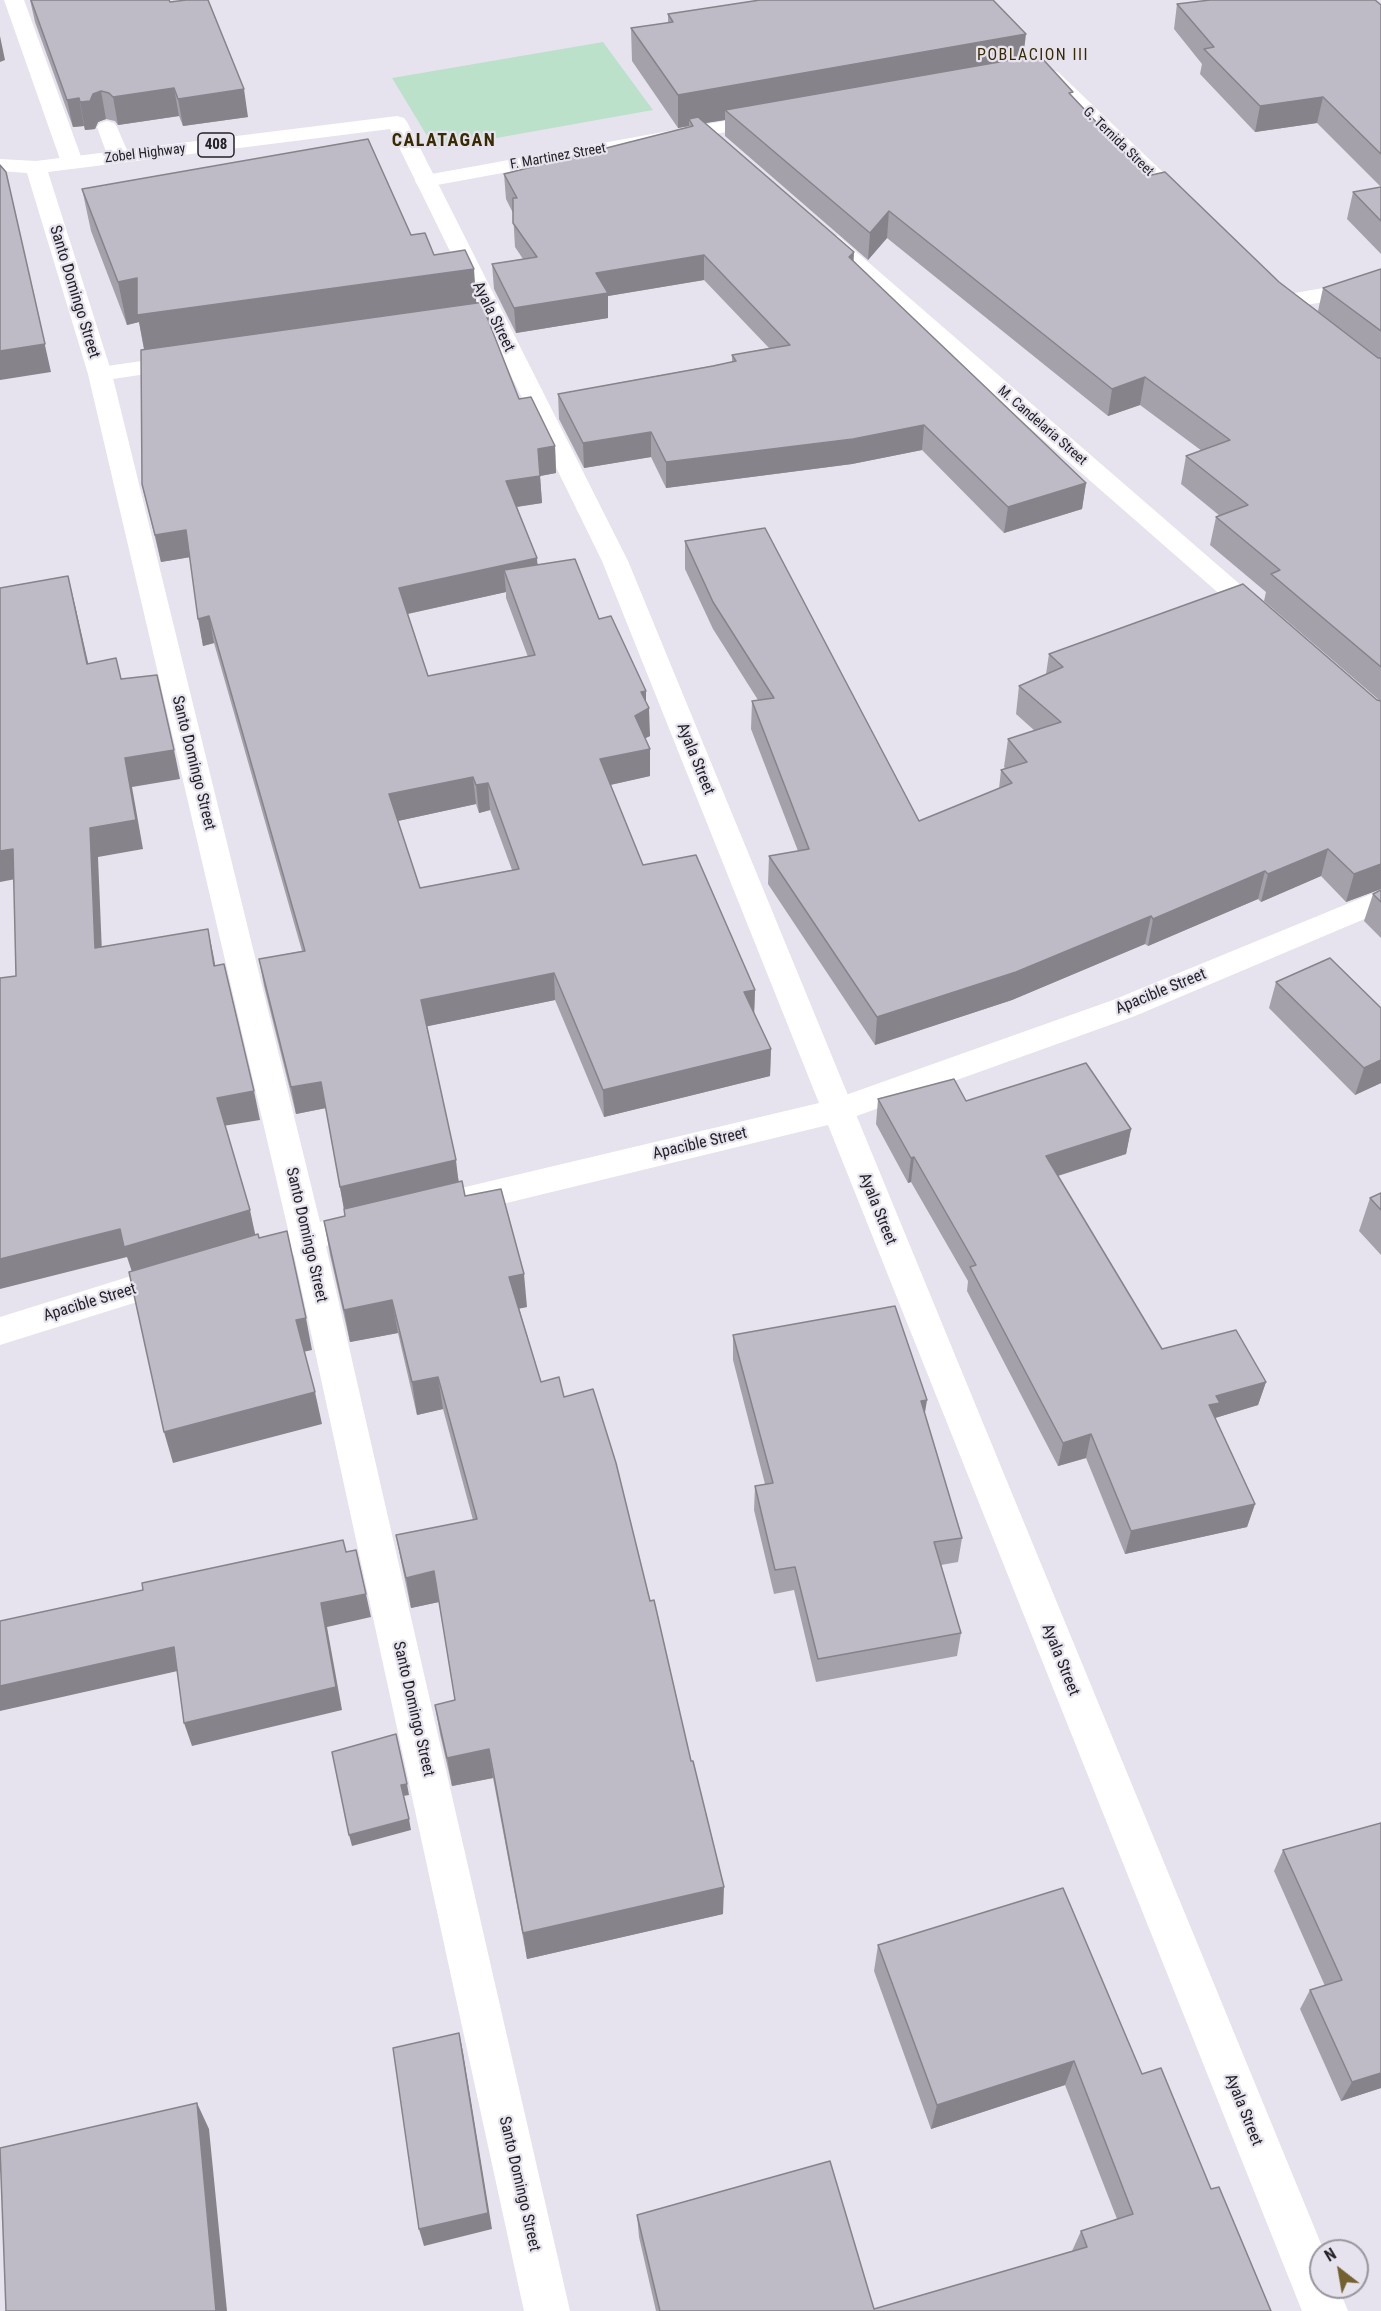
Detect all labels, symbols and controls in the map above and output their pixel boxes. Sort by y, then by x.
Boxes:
district label: POBLACION III [977,46,1089,66]
street label: G. Ternida Street [1079,104,1157,180]
district label: CALATAGAN [392,130,496,152]
road number: 408 [198,133,234,157]
street label: F. Martinez Street [509,140,607,174]
street label: Zobel Highway [104,141,186,167]
street label: Santo Domingo Street [45,223,103,361]
street label: Ayala Street [468,279,518,355]
street label: M. Candelaria Street [994,383,1090,469]
street label: Santo Domingo Street [167,694,219,832]
street label: Ayala Street [672,720,718,798]
street label: Apacible Street [1113,965,1209,1019]
street label: Apacible Street [651,1124,749,1164]
street label: Santo Domingo Street [281,1166,331,1304]
street label: Ayala Street [854,1170,900,1248]
street label: Apacible Street [41,1280,139,1326]
street label: Ayala Street [1037,1621,1083,1699]
street label: Santo Domingo Street [388,1640,438,1778]
street label: Ayala Street [1220,2071,1266,2149]
street label: Santo Domingo Street [494,2115,544,2253]
north arrow [1309,2239,1369,2299]
text: N [1321,2244,1340,2266]

